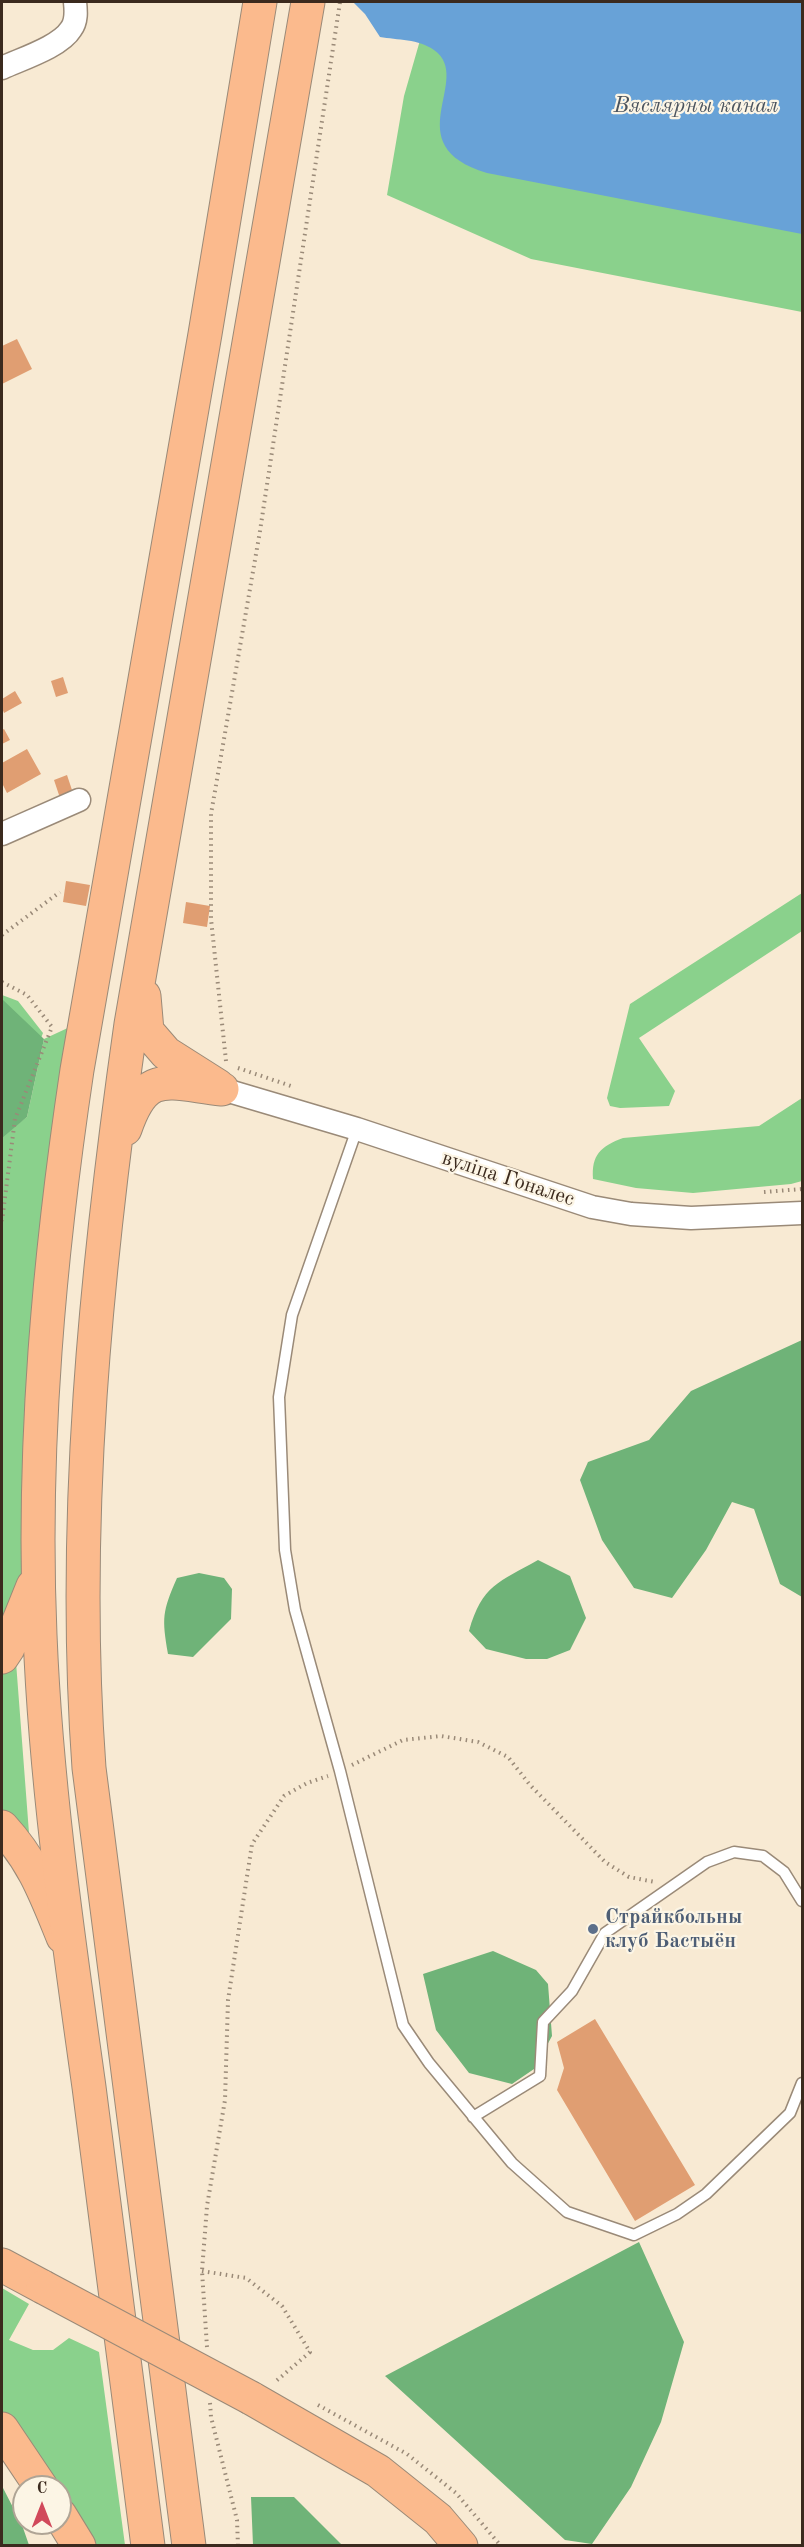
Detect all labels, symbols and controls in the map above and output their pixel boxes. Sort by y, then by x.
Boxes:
water label: Вяслярны канал [614,93,778,119]
street label: вуліца Гоналес [439,1146,577,1212]
place label: Страйкбольны клуб Бастыён [605,1904,742,1954]
marker: Страйкбольны клуб Бастыён [586,1922,600,1936]
north arrow [12,2475,72,2535]
text: С [37,2481,47,2497]

